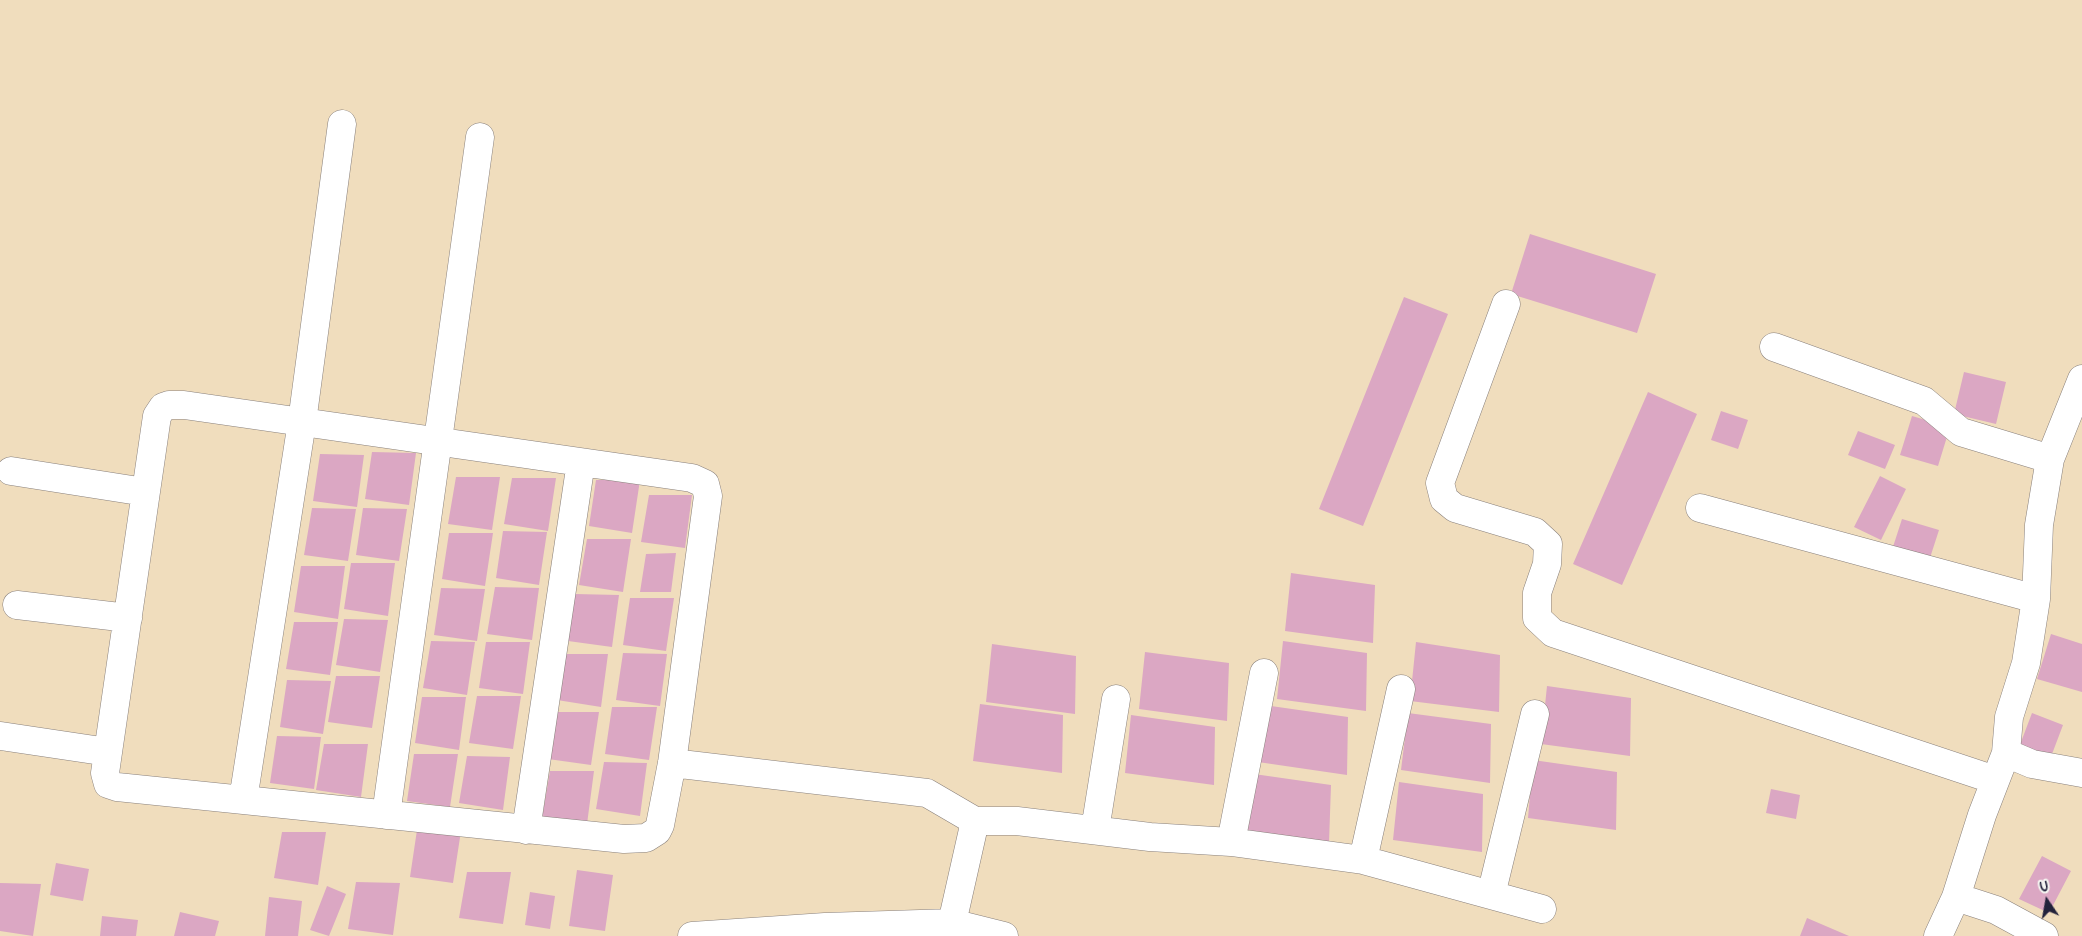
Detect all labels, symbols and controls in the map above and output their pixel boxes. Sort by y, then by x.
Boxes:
north arrow [2022,876,2072,926]
text: U [2038,876,2050,896]

